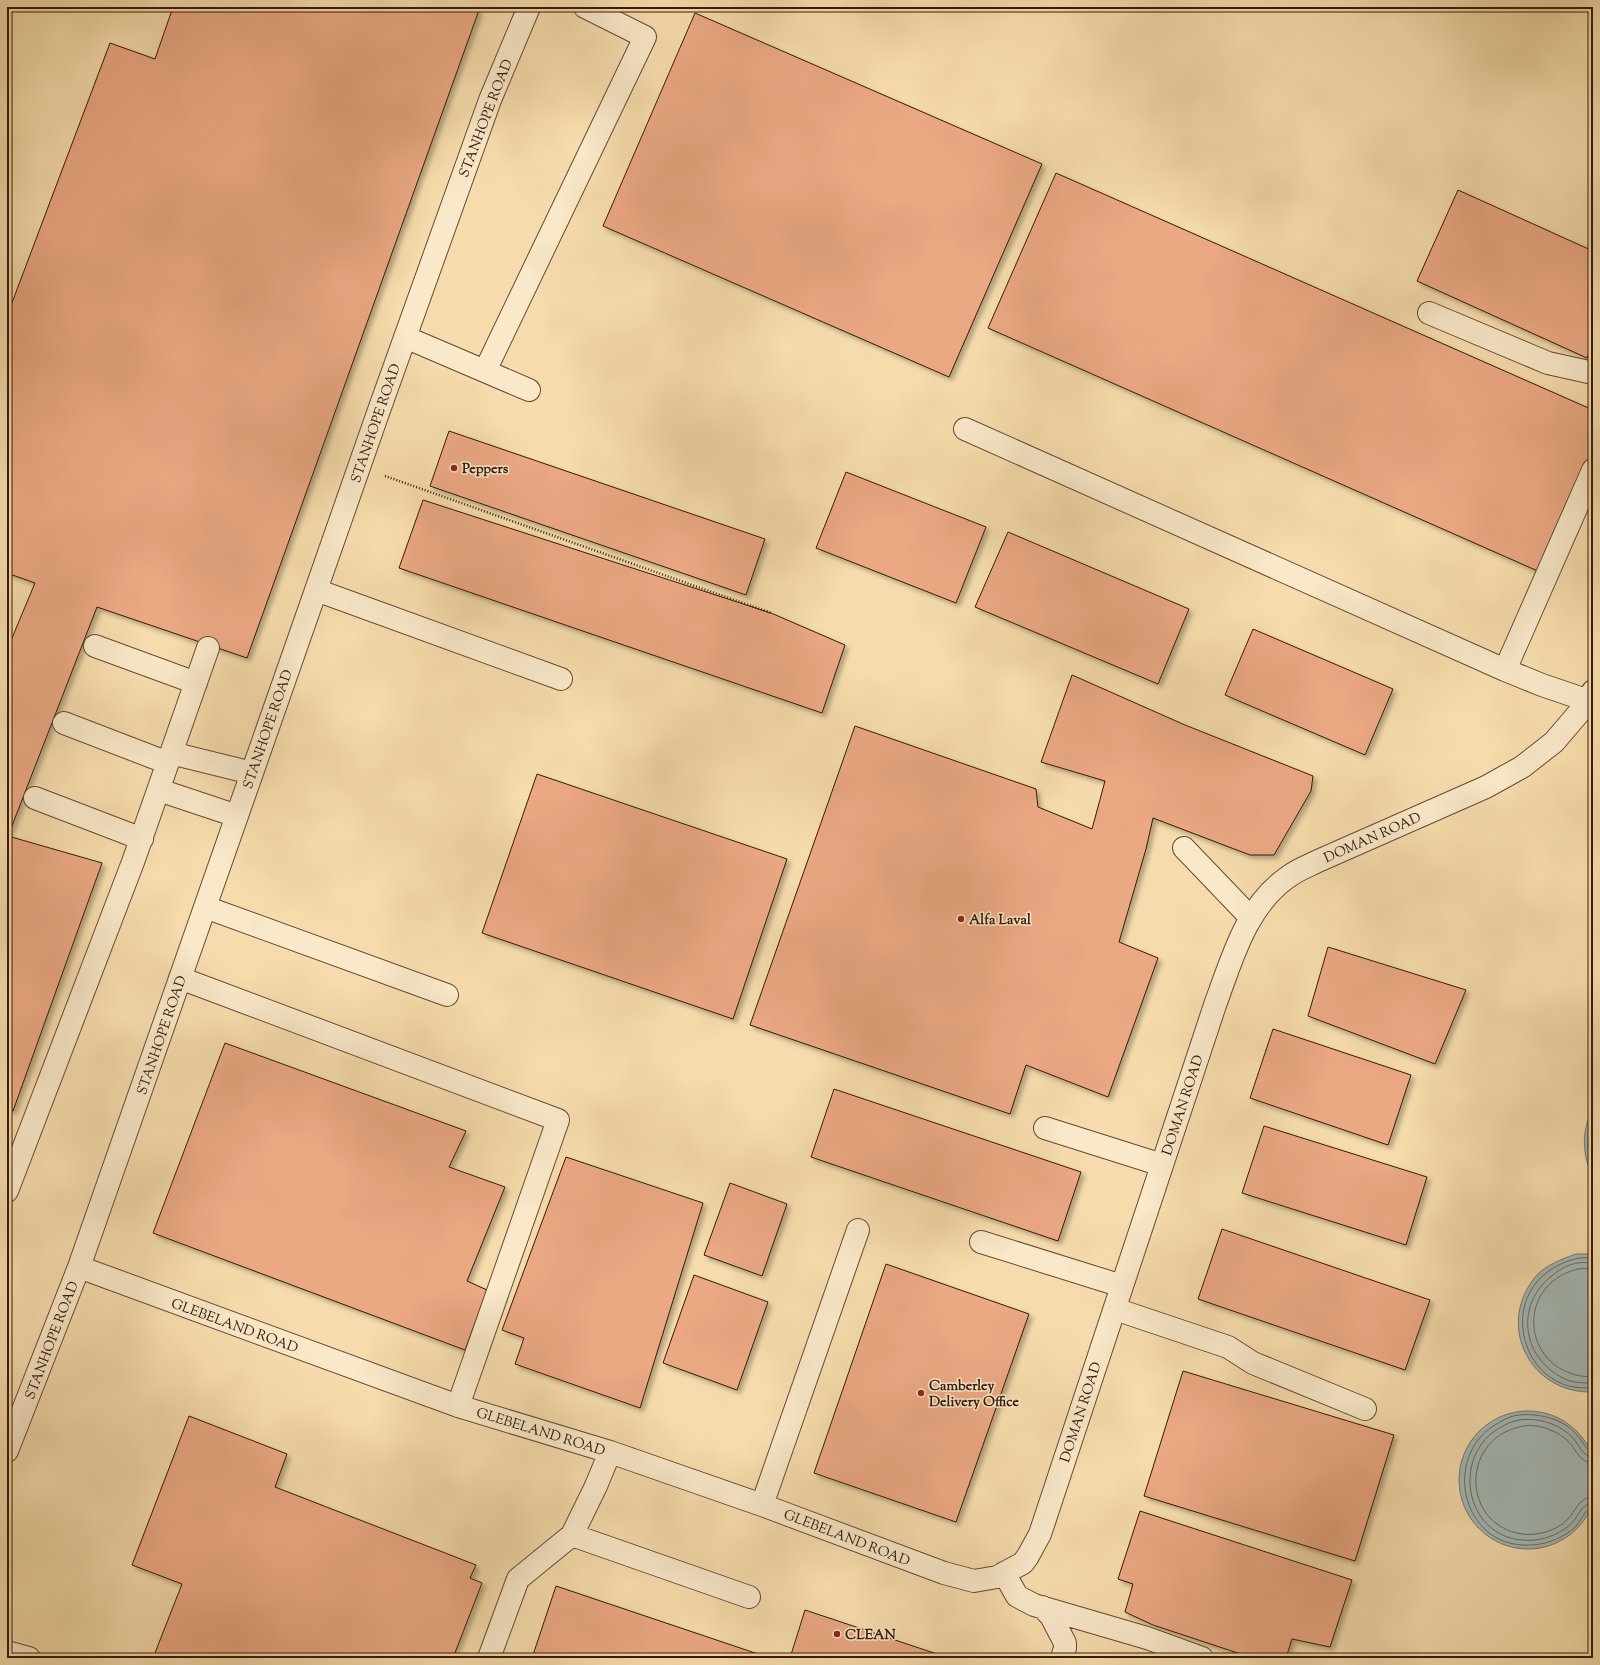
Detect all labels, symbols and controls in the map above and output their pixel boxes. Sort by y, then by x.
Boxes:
street label: STANHOPE ROAD [455,57,519,181]
street label: STANHOPE ROAD [347,361,407,486]
place label: Peppers [462,460,509,480]
marker: Peppers [449,463,459,473]
street label: STANHOPE ROAD [239,667,299,792]
street label: DOMAN ROAD [1321,808,1425,869]
place label: Alfa Laval [969,911,1031,931]
marker: Alfa Laval [956,914,966,924]
street label: STANHOPE ROAD [133,973,193,1098]
street label: DOMAN ROAD [1158,1053,1210,1158]
street label: STANHOPE ROAD [21,1279,85,1403]
street label: GLEBELAND ROAD [168,1295,301,1359]
street label: DOMAN ROAD [1056,1360,1108,1465]
place label: Camberley Delivery Office [929,1377,1020,1413]
marker: Camberley Delivery Office [916,1388,926,1398]
street label: GLEBELAND ROAD [473,1404,607,1462]
street label: GLEBELAND ROAD [780,1506,912,1572]
place label: CLEAN [845,1626,896,1646]
marker: CLEAN [832,1629,842,1639]

